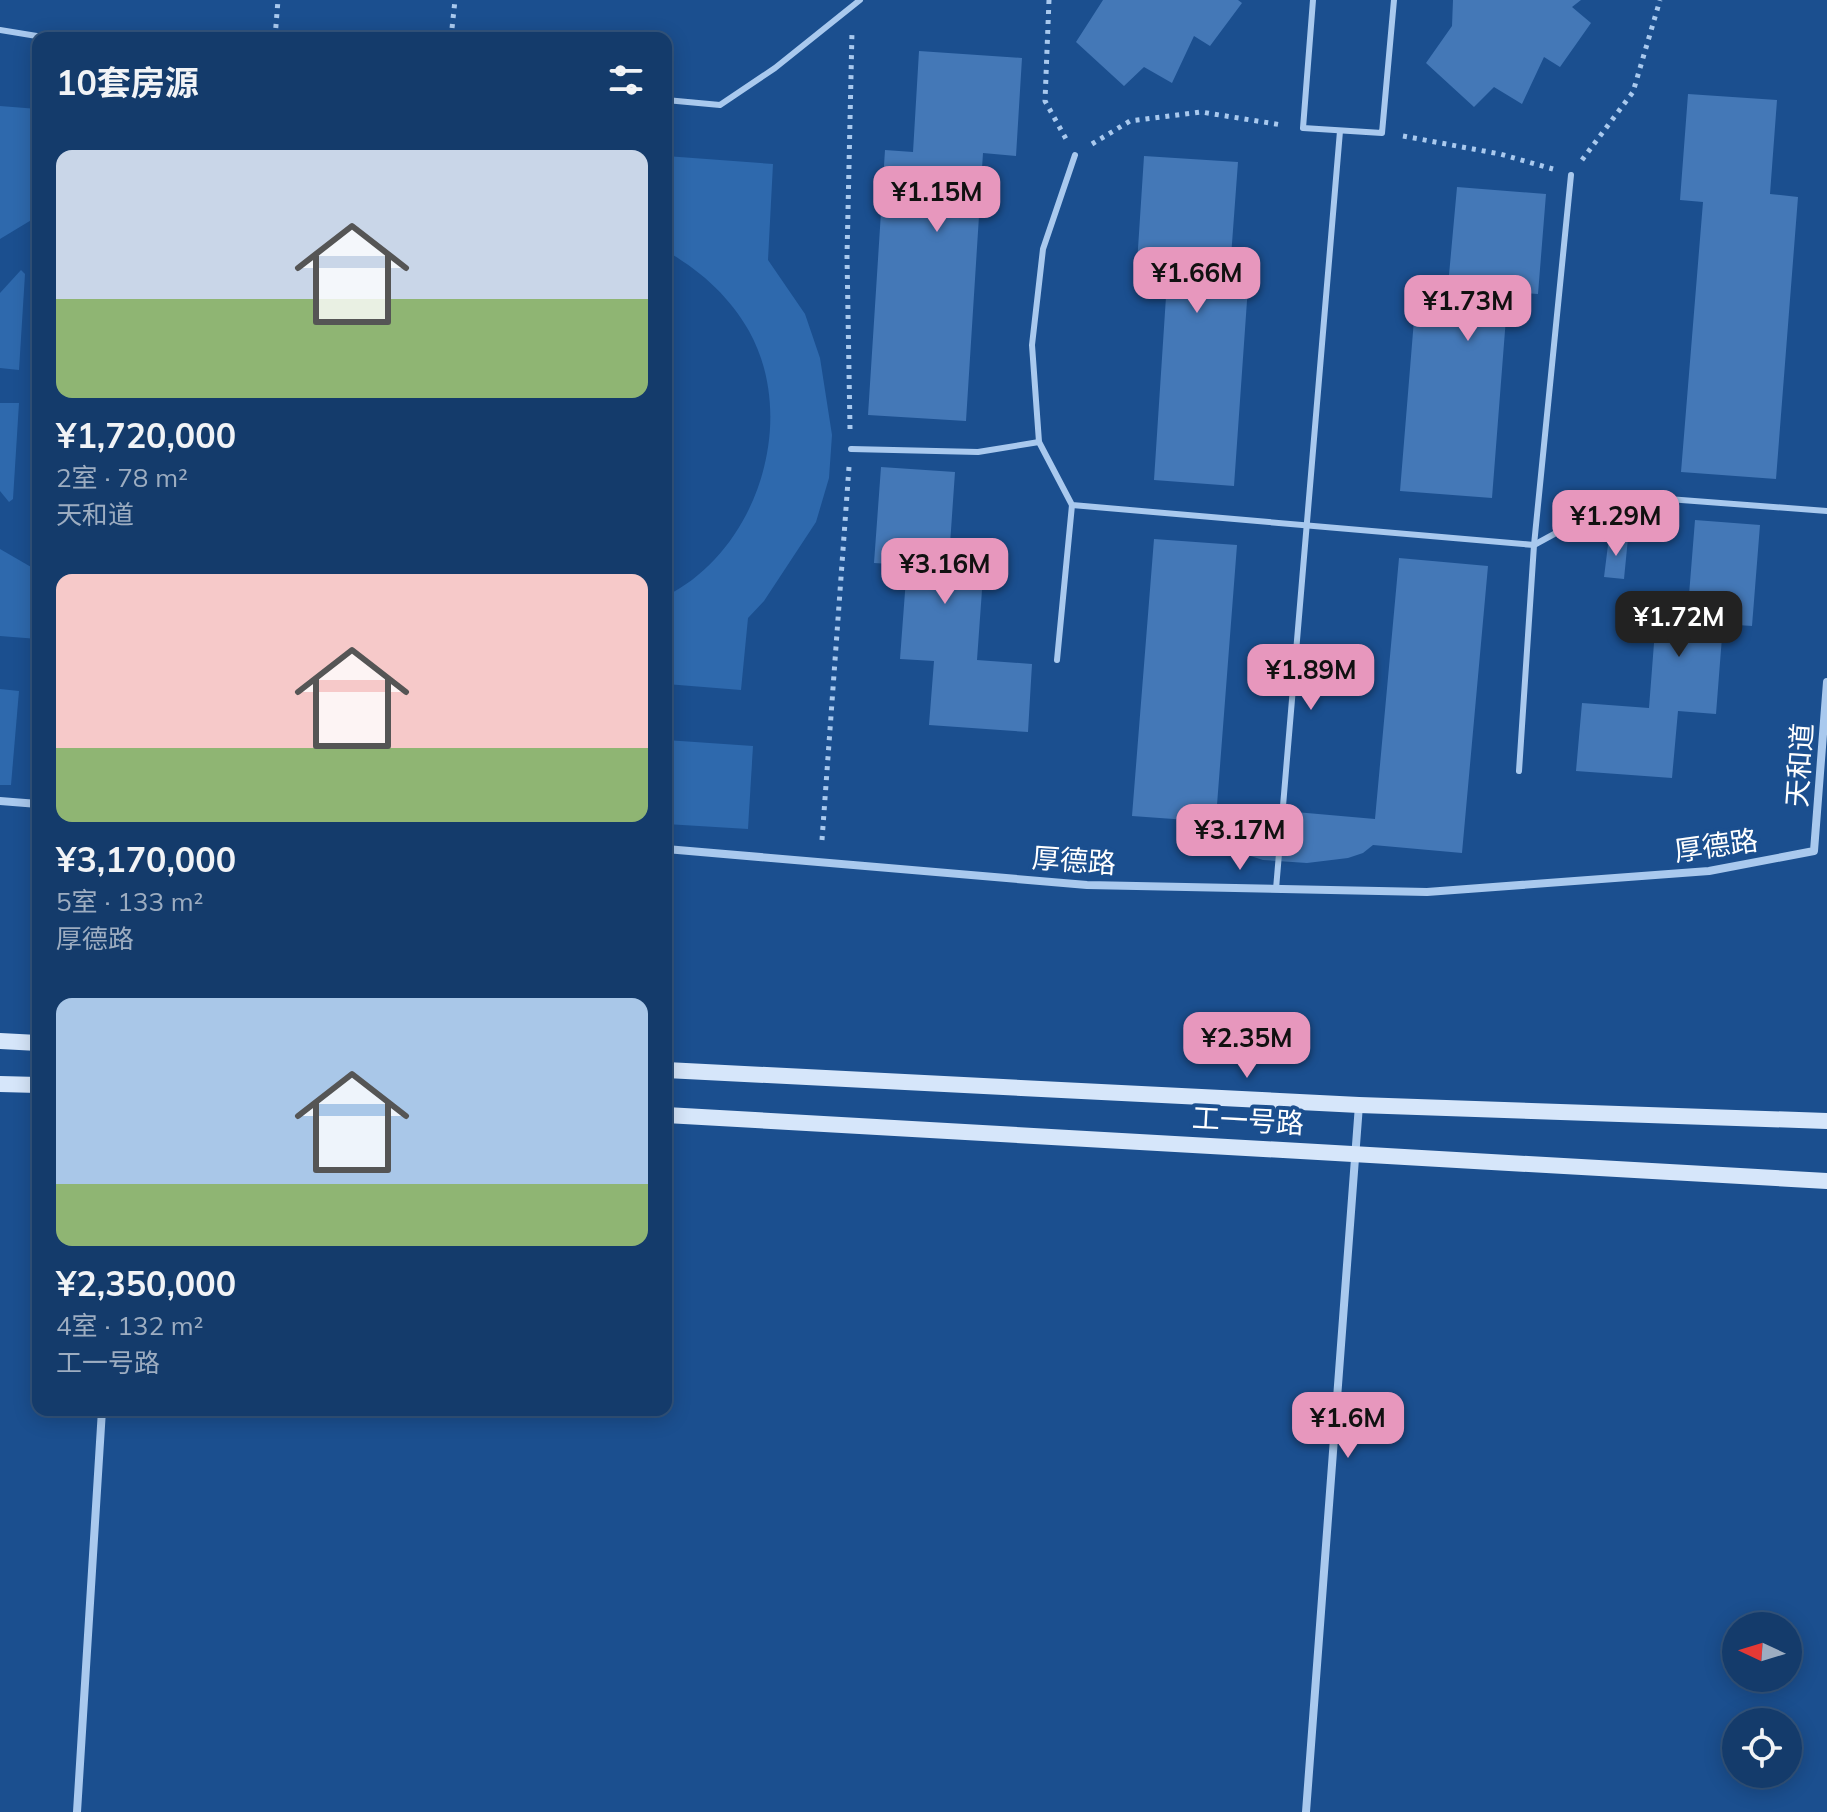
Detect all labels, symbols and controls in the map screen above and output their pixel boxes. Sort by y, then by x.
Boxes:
icon: filters [604,58,648,102]
text: 10套房源 [56,61,199,104]
pin: ¥1.15M [872,166,1002,234]
text: ¥1.15M [891,175,983,208]
icon: home [280,202,424,346]
pin: ¥1.66M [1132,247,1262,315]
text: ¥1.66M [1151,256,1243,289]
pin: ¥1.73M [1403,275,1533,343]
text: ¥1.73M [1422,284,1514,317]
text: ¥1,720,000 [56,414,236,457]
text: 2室 · 78 m² [56,461,188,494]
pin: ¥1.29M [1551,490,1681,558]
text: 天和道 [56,498,134,531]
text: ¥1.29M [1570,499,1662,532]
pin: ¥3.16M [880,538,1010,606]
text: ¥3.16M [899,547,991,580]
pin: ¥1.72M [1614,591,1744,659]
text: ¥1.72M [1633,600,1725,633]
icon: home [280,626,424,770]
pin: ¥1.89M [1246,644,1376,712]
text: ¥1.89M [1265,653,1357,686]
street label: 天和道 [1779,722,1819,808]
pin: ¥3.17M [1175,804,1305,872]
text: ¥3.17M [1194,813,1286,846]
street label: 厚德路 [1672,822,1760,868]
text: ¥3,170,000 [56,838,236,881]
street label: 厚德路 [1031,840,1117,880]
text: 5室 · 133 m² [56,885,203,918]
text: 厚德路 [56,922,134,955]
pin: ¥2.35M [1182,1012,1312,1080]
text: ¥2.35M [1201,1021,1293,1054]
icon: home [280,1050,424,1194]
street label: 工一号路 [1191,1100,1305,1140]
text: ¥2,350,000 [56,1262,236,1305]
text: 4室 · 132 m² [56,1309,203,1342]
text: 工一号路 [56,1346,160,1379]
pin: ¥1.6M [1292,1392,1404,1460]
text: ¥1.6M [1310,1401,1386,1434]
north arrow [1722,1612,1802,1692]
map controls [1722,1612,1802,1788]
button: locate [1722,1708,1802,1788]

